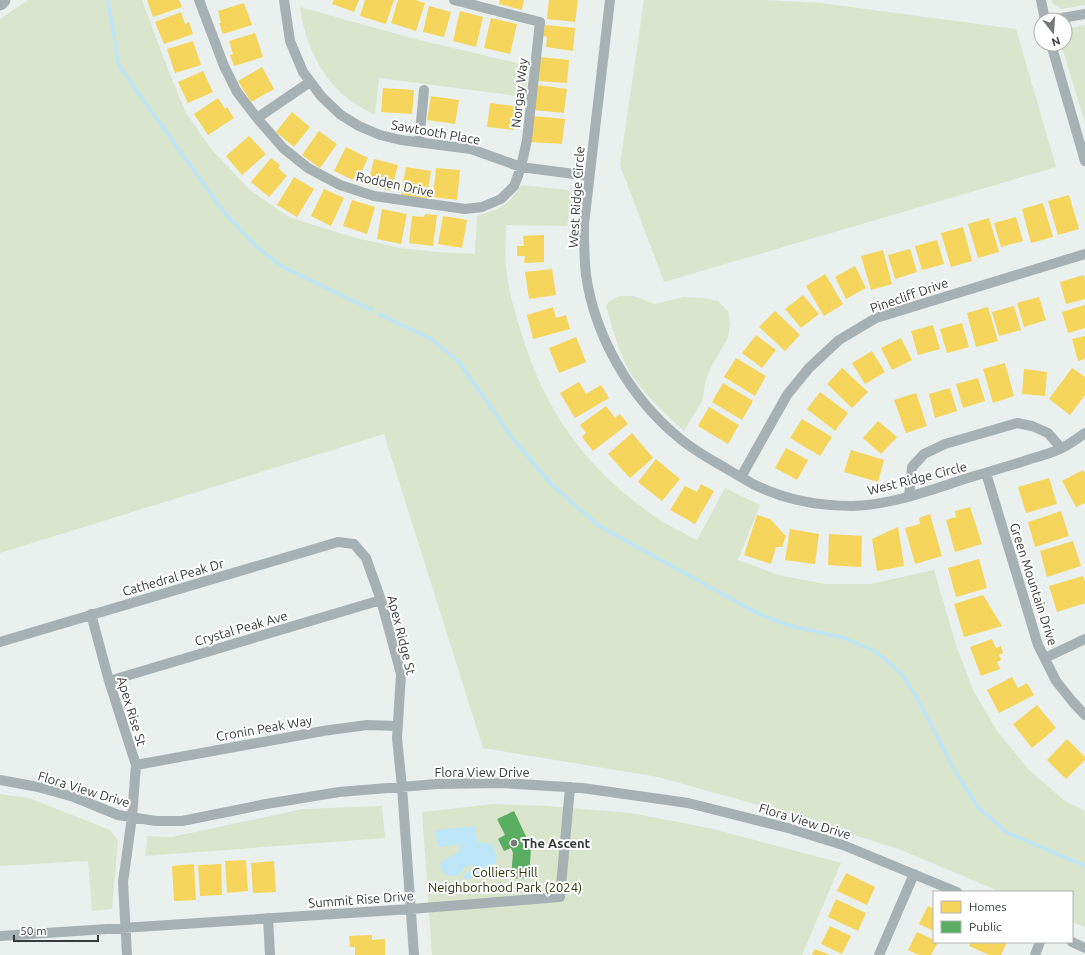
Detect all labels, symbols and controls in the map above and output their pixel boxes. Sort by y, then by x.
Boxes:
north arrow [1033,12,1073,52]
text: N [1050,35,1062,49]
street label: Norgay Way [508,58,530,128]
street label: Sawtooth Place [390,117,482,147]
street label: West Ridge Circle [565,146,587,248]
street label: Rodden Drive [355,169,435,199]
street label: Pinecliff Drive [868,275,950,315]
street label: West Ridge Circle [866,459,968,497]
street label: Green Mountain Drive [1008,521,1060,647]
street label: Cathedral Peak Dr [121,556,225,598]
street label: Apex Ridge St [385,594,419,676]
street label: Crystal Peak Ave [193,608,289,648]
street label: Apex Rise St [115,675,149,747]
street label: Cronin Peak Way [215,713,313,743]
street label: Flora View Drive [434,765,530,779]
street label: Flora View Drive [36,768,132,810]
street label: Flora View Drive [757,800,853,842]
place label: The Ascent [522,836,591,850]
marker: The Ascent [509,838,519,848]
park label: Colliers Hill Neighborhood Park (2024) [428,865,582,895]
street label: Summit Rise Drive [308,888,414,910]
legend [933,891,1073,943]
text: Homes [969,900,1007,913]
scale bar [14,917,98,943]
text: Public [969,920,1002,933]
text: 50 m [20,924,47,937]

